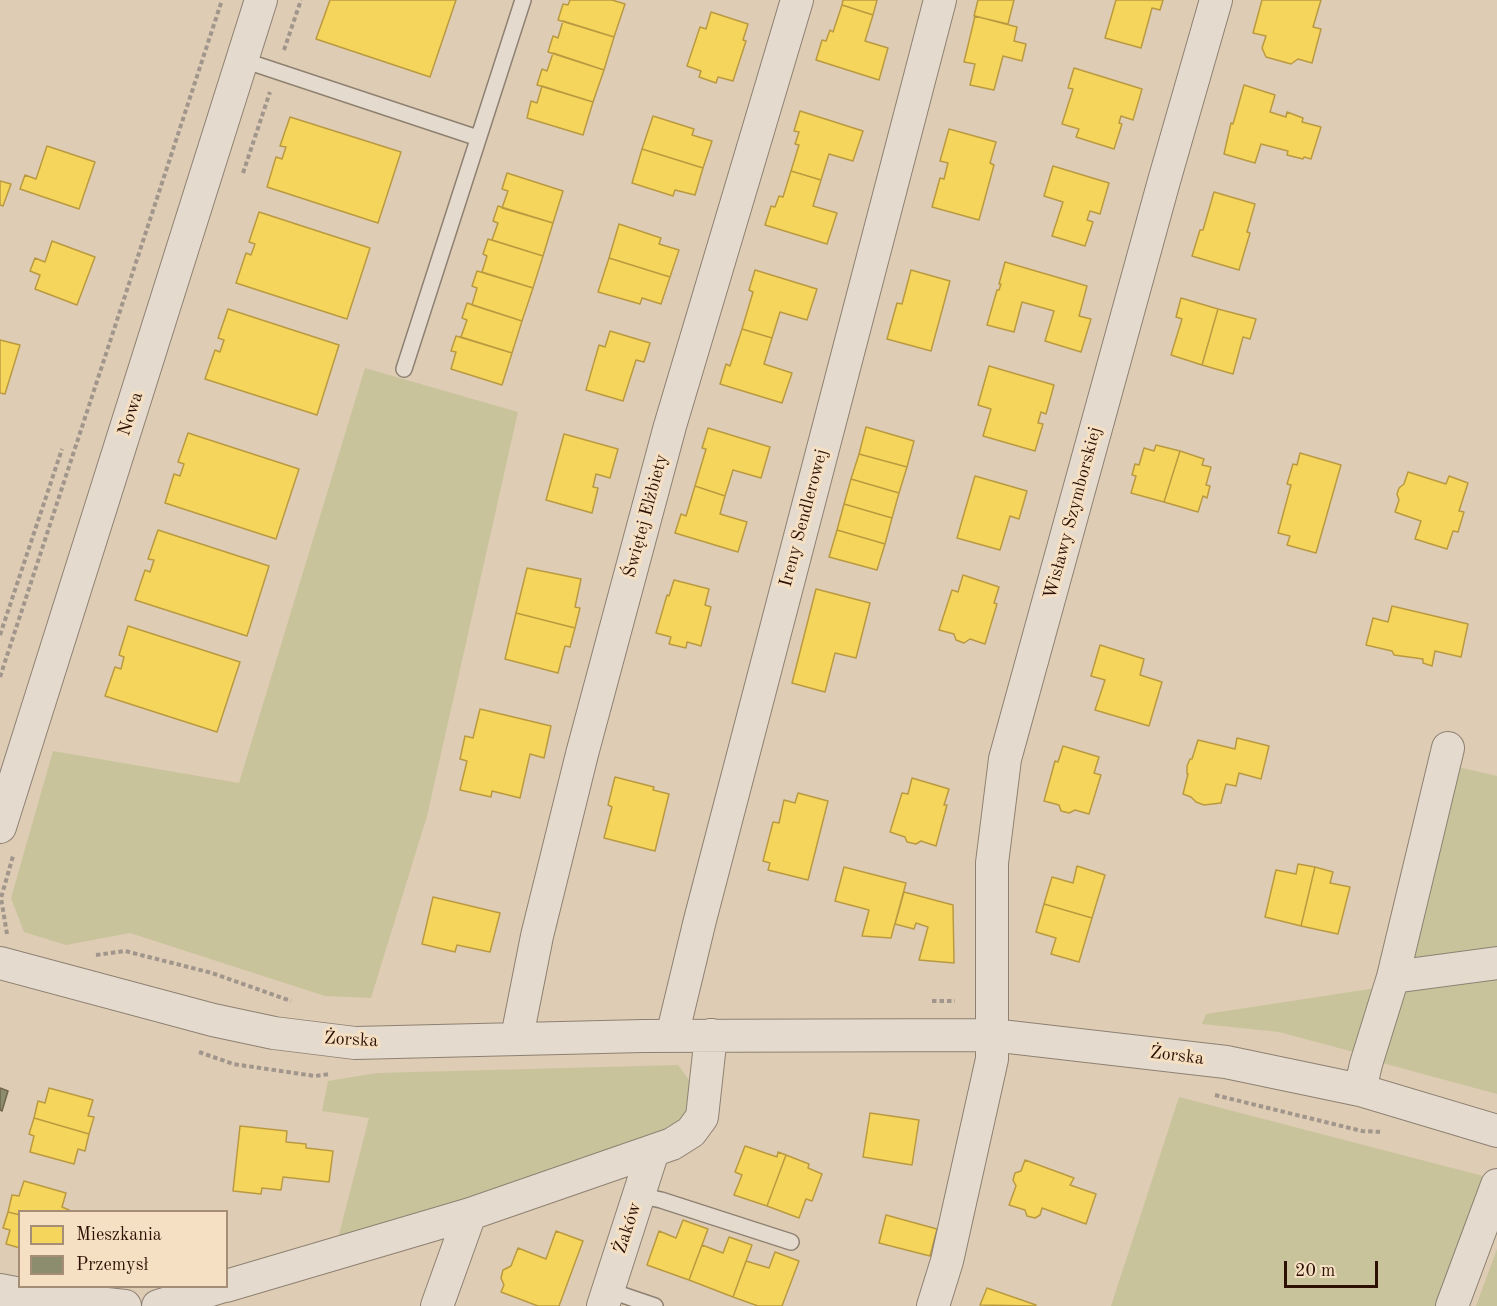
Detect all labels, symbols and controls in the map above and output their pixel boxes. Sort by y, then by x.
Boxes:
street label: Nowa [114,389,148,439]
street label: Wisławy Szymborskiej [1040,424,1106,602]
street label: Ireny Sendlerowej [775,447,833,589]
street label: Świętej Elżbiety [619,452,673,580]
street label: Żorska [323,1028,379,1052]
street label: Żorska [1149,1042,1205,1070]
street label: Żaków [610,1200,646,1256]
legend [18,1210,228,1288]
text: Mieszkania [76,1226,162,1244]
scale bar [1287,1249,1382,1287]
text: Przemysł [76,1256,148,1274]
text: 20 m [1295,1262,1335,1280]

